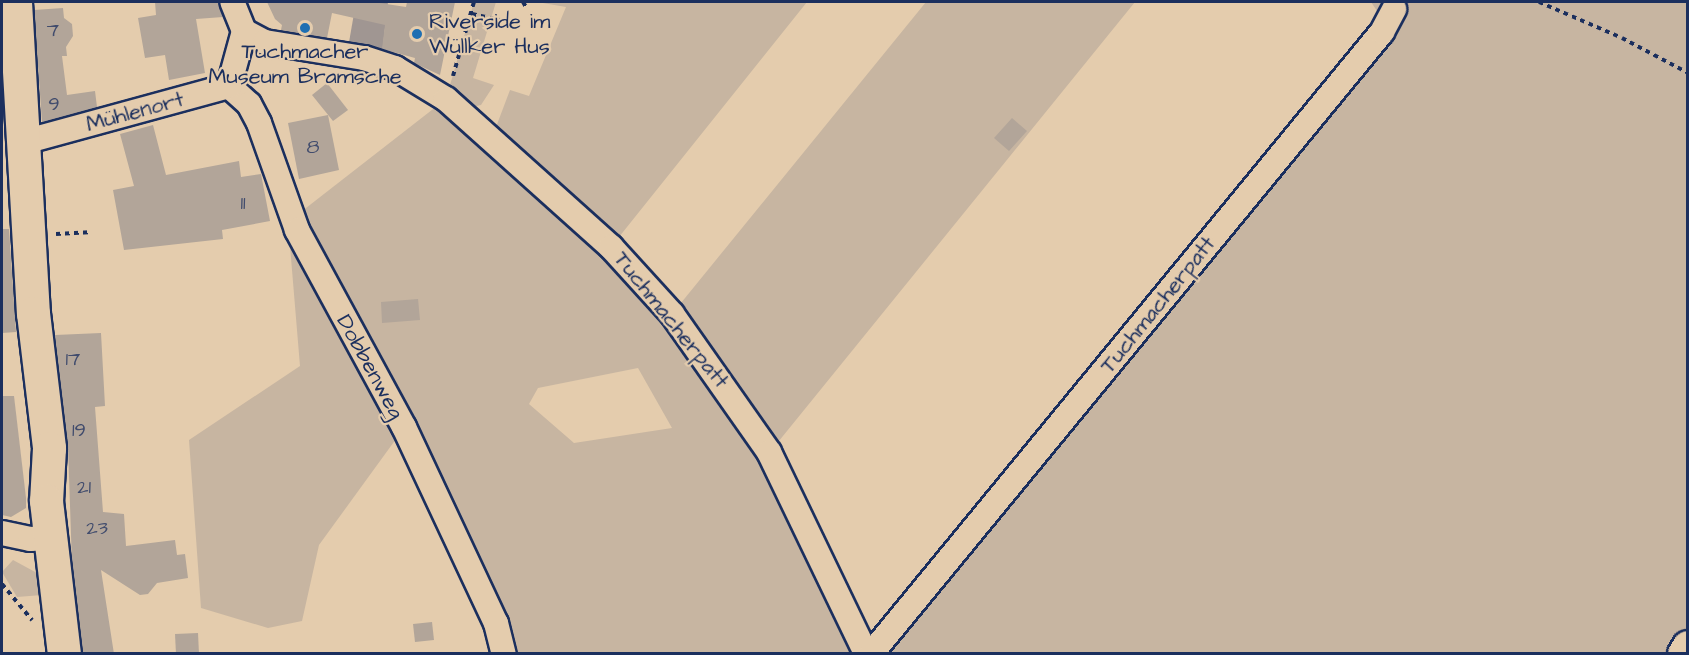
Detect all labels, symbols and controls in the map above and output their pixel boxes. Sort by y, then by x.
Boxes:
place label: Riverside im Wüllker Hus [429,8,550,60]
house number: 7 [47,18,59,42]
marker: Tuchmacher Museum Bramsche [298,21,312,35]
marker: Riverside im Wüllker Hus [410,27,424,41]
place label: Tuchmacher Museum Bramsche [208,38,402,90]
street label: Mühlenort [83,86,187,138]
house number: 9 [48,92,60,116]
house number: 8 [307,135,319,159]
house number: 11 [240,191,246,215]
street label: Tuchmacherpatt [1095,231,1221,379]
street label: Tuchmacherpatt [608,246,734,394]
street label: Dobbenweg [331,310,409,424]
house number: 17 [66,347,80,371]
house number: 19 [72,418,86,442]
house number: 21 [77,475,91,499]
house number: 23 [86,516,108,540]

